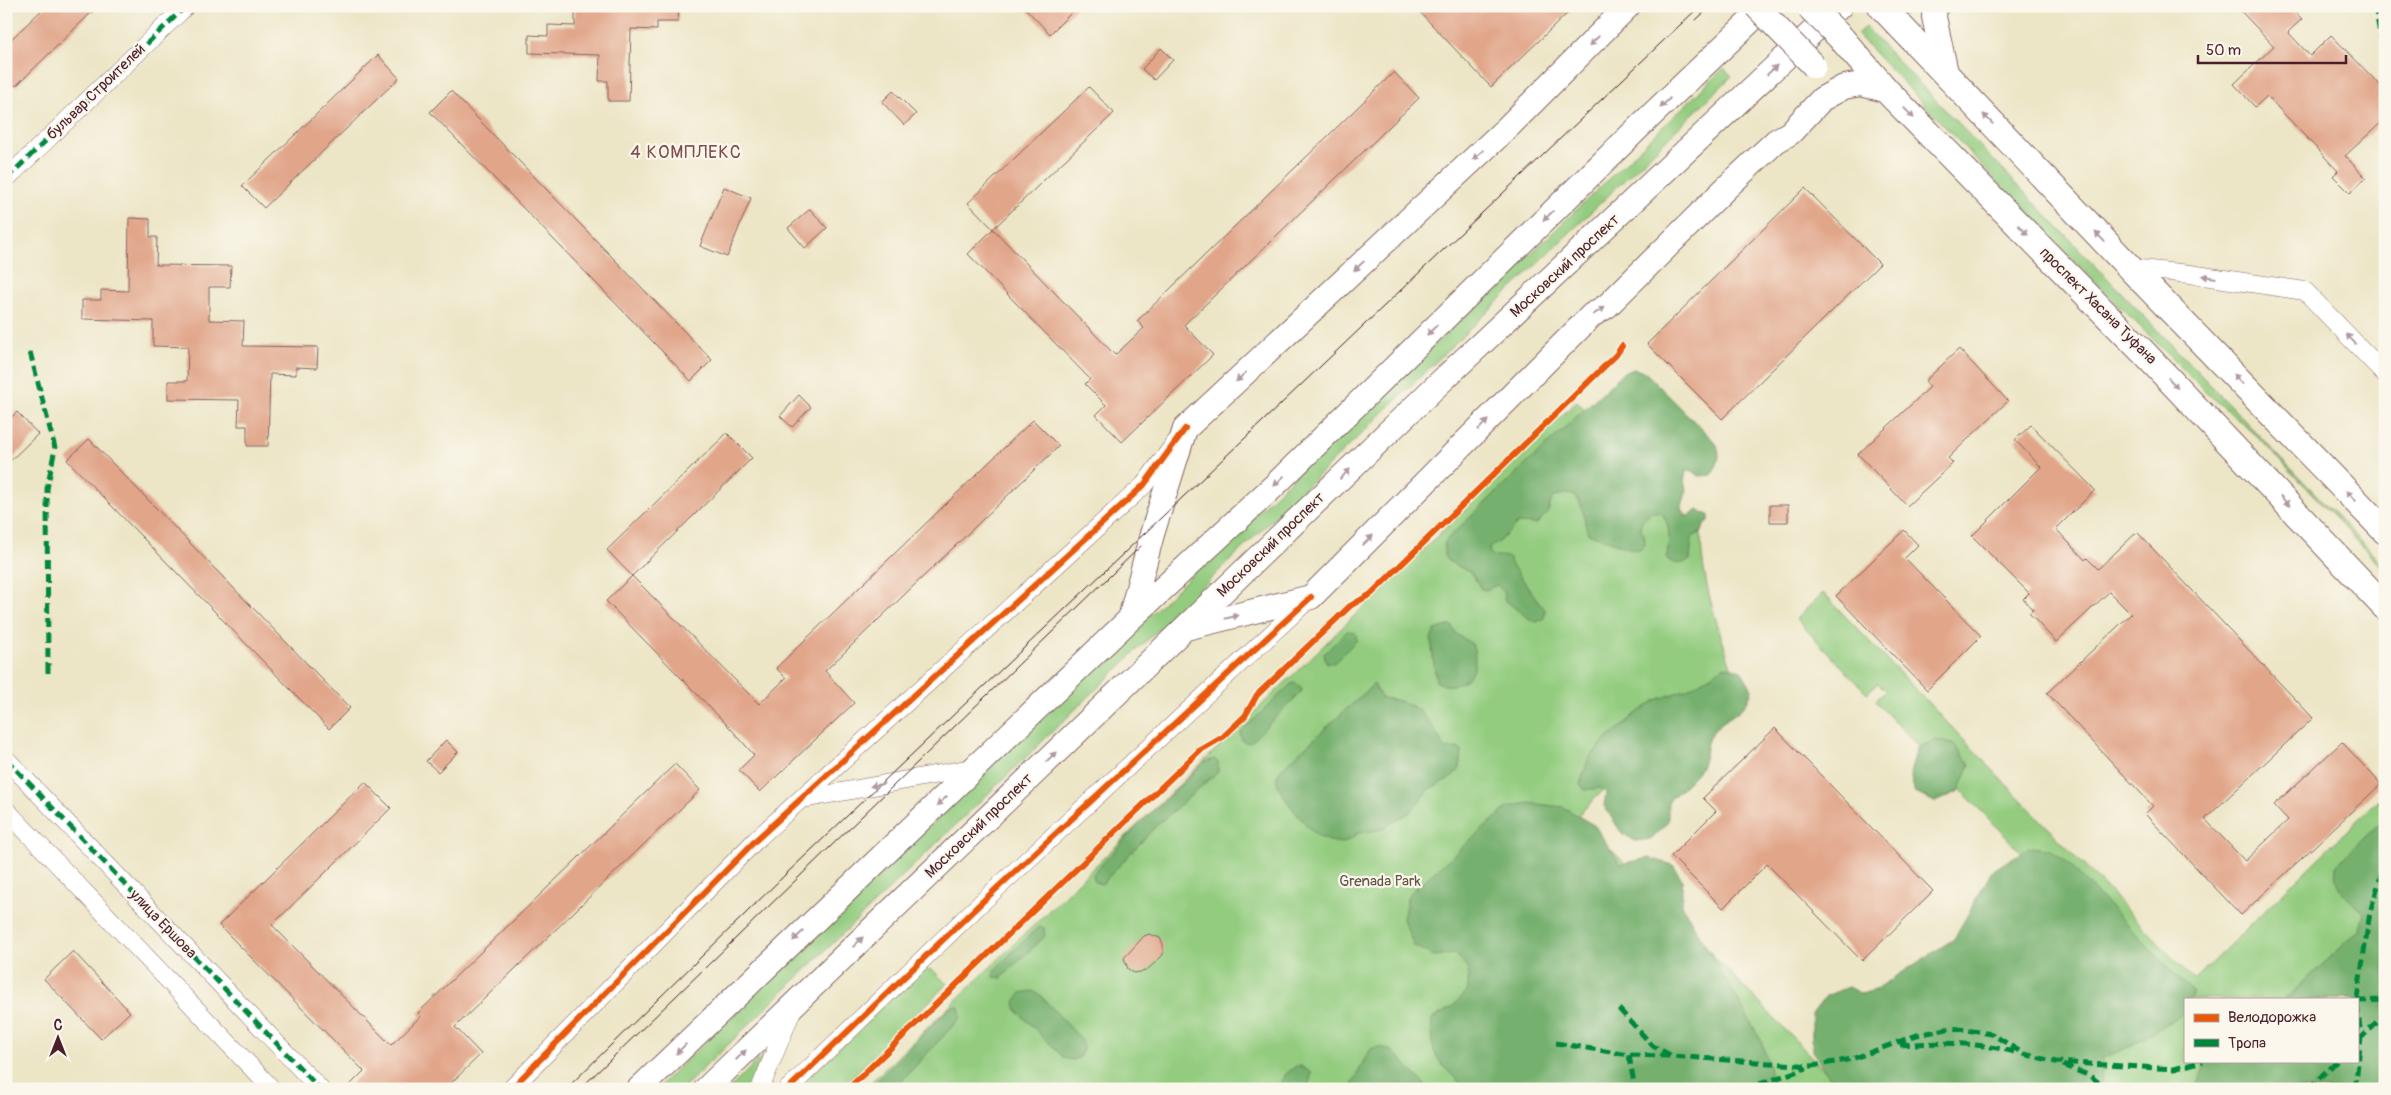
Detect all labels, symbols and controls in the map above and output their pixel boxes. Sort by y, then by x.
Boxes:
scale bar [2198,32,2346,64]
one-way arrow [1588,35,1600,47]
street label: бульвар Строителей [42,40,150,144]
text: 50 m [2206,41,2241,60]
one-way arrow [1766,64,1778,76]
one-way arrow [1659,97,1671,109]
one-way arrow [1903,107,1915,119]
one-way arrow [1982,114,1994,126]
district label: 4 КОМПЛЕКС [630,141,742,164]
one-way arrow [1473,149,1485,161]
street label: Московский проспект [1506,210,1624,322]
one-way arrow [1543,210,1555,222]
one-way arrow [2016,224,2028,236]
one-way arrow [2094,231,2106,243]
street label: проспект Хасана Туфана [2035,243,2161,369]
one-way arrow [1354,260,1366,272]
one-way arrow [2201,273,2217,281]
one-way arrow [1592,307,1605,316]
one-way arrow [1427,324,1439,336]
one-way arrow [2345,333,2357,345]
one-way arrow [1235,371,1247,383]
one-way arrow [2232,373,2244,385]
one-way arrow [2167,377,2179,389]
one-way arrow [1477,419,1489,431]
one-way arrow [1338,468,1350,480]
one-way arrow [1273,475,1285,487]
street label: Московский проспект [1213,488,1329,601]
one-way arrow [2345,490,2357,502]
one-way arrow [2279,495,2291,507]
one-way arrow [1362,534,1374,546]
one-way arrow [1224,613,1239,621]
one-way arrow [1045,751,1057,763]
street label: Московский проспект [921,769,1037,882]
one-way arrow [870,781,885,789]
one-way arrow [936,795,948,807]
park label: Grenada Park [1339,872,1421,891]
street label: улица Ершова [125,885,201,962]
one-way arrow [792,930,804,942]
one-way arrow [852,936,864,948]
legend [2184,998,2358,1062]
text: Велодорожка [2228,1008,2316,1027]
north arrow [32,1012,82,1062]
text: С [54,1017,63,1034]
text: Тропа [2228,1034,2266,1053]
one-way arrow [675,1043,687,1055]
one-way arrow [735,1049,747,1061]

